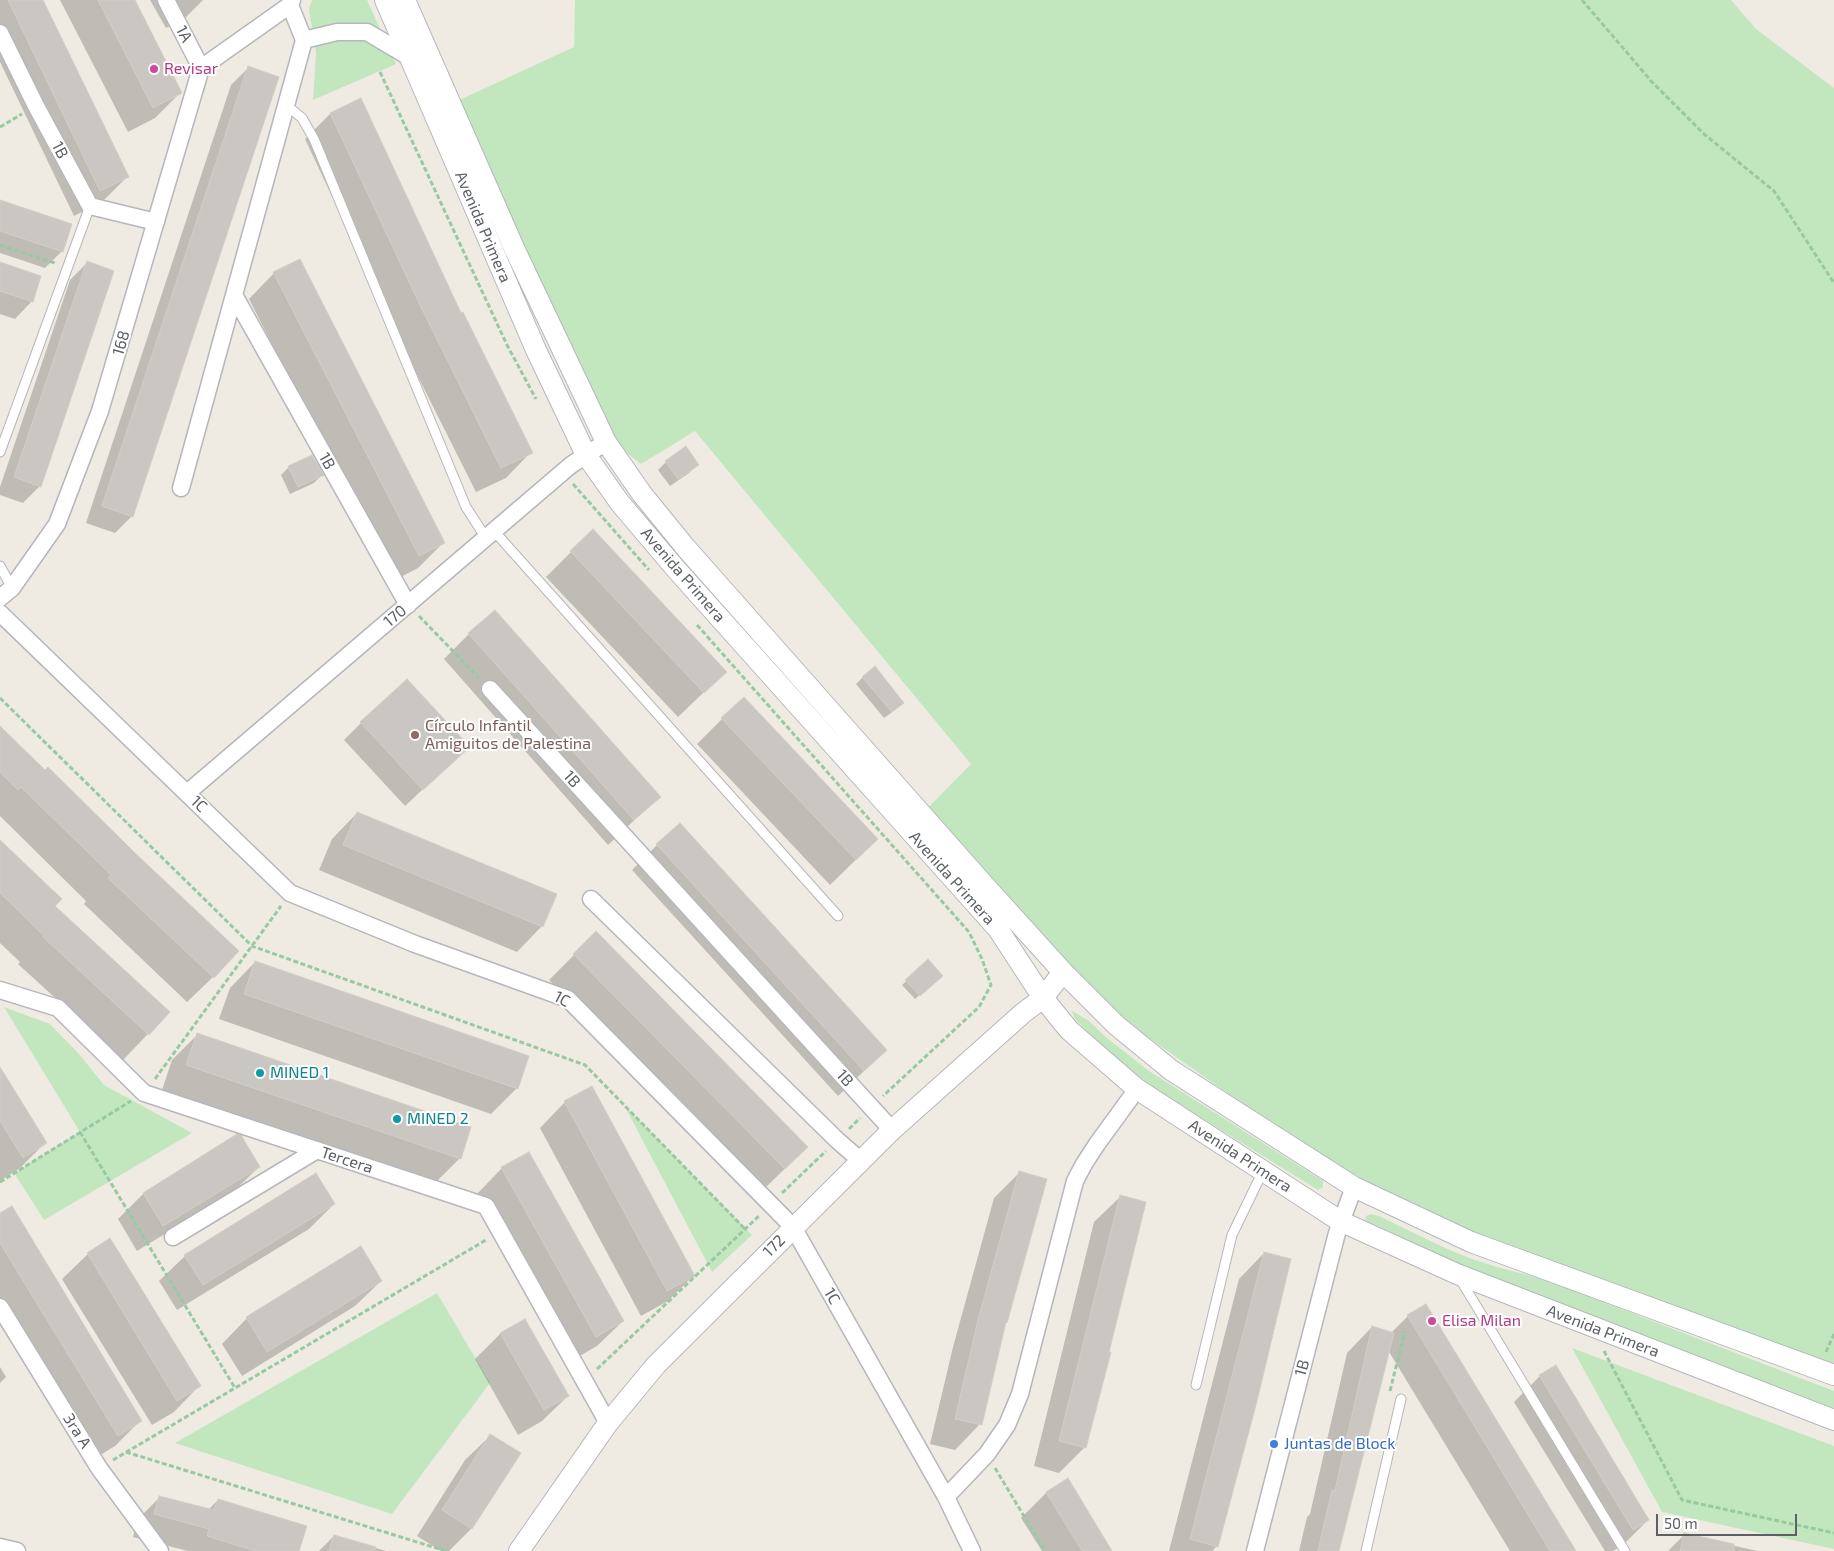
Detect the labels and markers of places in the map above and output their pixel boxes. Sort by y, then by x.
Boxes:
place label: Revisar [164,59,218,79]
marker: Revisar [148,63,160,75]
place label: Círculo Infantil Amiguitos de Palestina [425,716,591,754]
marker: Círculo Infantil Amiguitos de Palestina [409,729,421,741]
place label: MINED 1 [270,1063,329,1083]
marker: MINED 1 [254,1067,266,1079]
place label: MINED 2 [407,1109,469,1129]
marker: MINED 2 [391,1113,403,1125]
place label: Elisa Milan [1442,1311,1521,1331]
marker: Elisa Milan [1426,1315,1438,1327]
place label: Juntas de Block [1284,1434,1395,1454]
marker: Juntas de Block [1268,1438,1280,1450]

